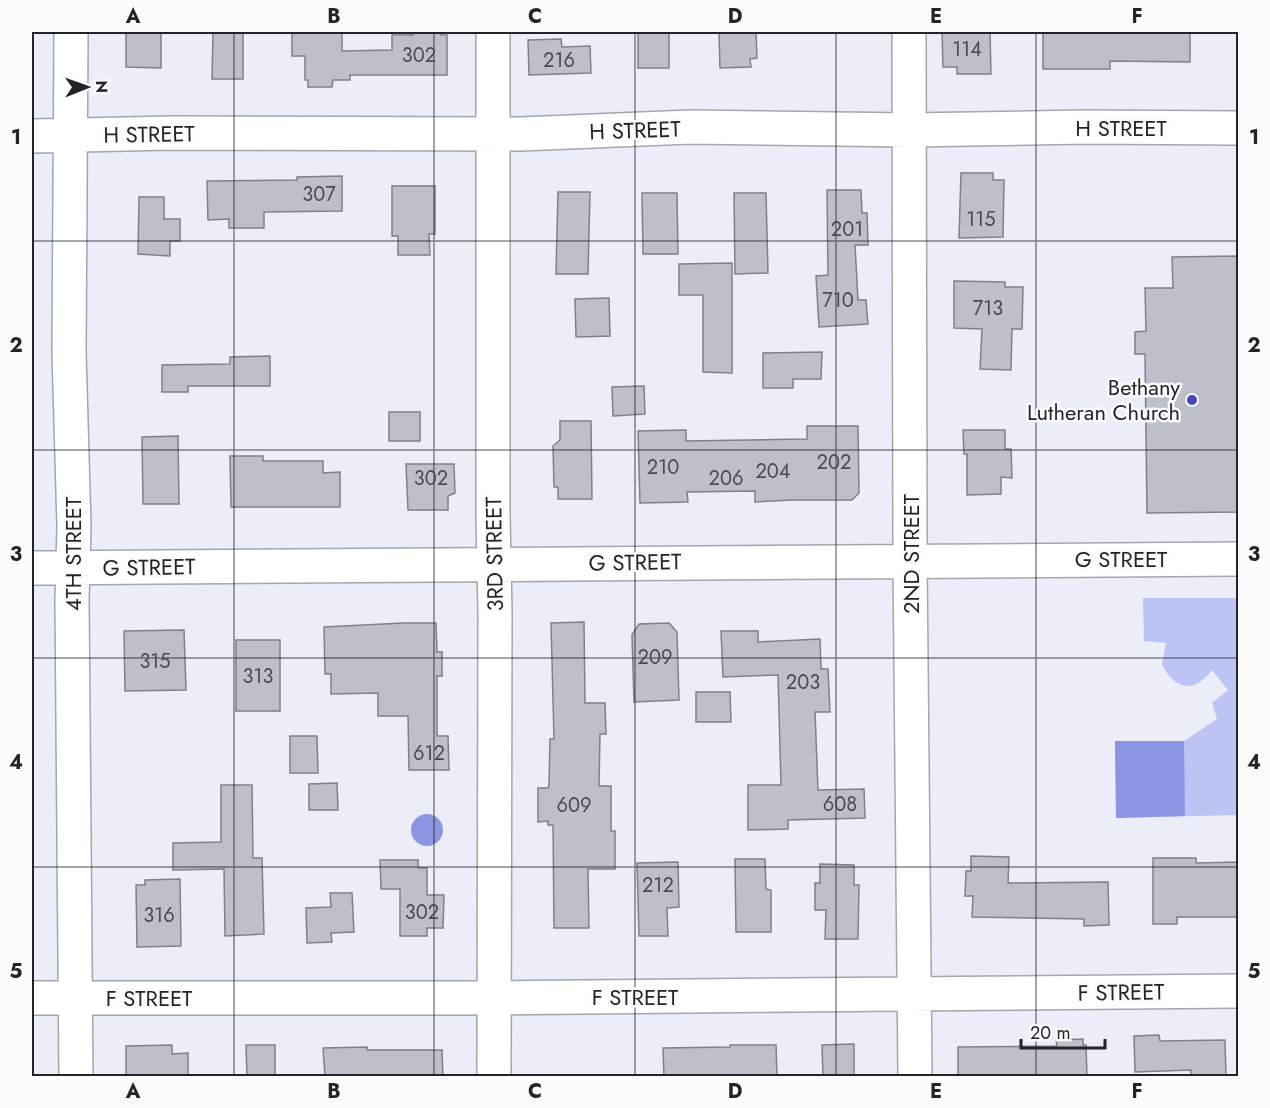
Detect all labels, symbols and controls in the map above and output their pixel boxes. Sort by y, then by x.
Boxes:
text: A [125,2,141,31]
text: B [327,2,341,31]
text: C [528,2,542,31]
text: D [728,2,742,31]
text: E [930,2,942,31]
text: F [1131,2,1143,31]
house number: 114 [952,35,982,64]
house number: 302 [402,41,436,70]
house number: 216 [543,46,575,75]
north arrow [57,57,117,117]
text: N [90,80,113,93]
street label: H STREET [589,112,682,148]
street label: H STREET [1075,112,1167,144]
street label: H STREET [103,117,196,151]
text: 1 [11,123,21,152]
text: 1 [1249,123,1259,152]
house number: 307 [302,180,336,209]
house number: 115 [966,205,996,234]
house number: 201 [831,215,863,244]
house number: 710 [822,286,854,315]
house number: 713 [973,294,1003,323]
text: 2 [9,331,23,360]
text: 2 [1247,331,1261,360]
place label: Bethany Lutheran Church [1027,371,1180,428]
marker: Bethany Lutheran Church [1185,393,1199,407]
house number: 202 [817,448,851,477]
house number: 210 [647,453,679,482]
house number: 204 [755,457,791,486]
house number: 302 [414,464,448,493]
house number: 206 [709,464,743,493]
street label: 2ND STREET [895,493,927,614]
street label: 4TH STREET [57,496,89,611]
street label: 3RD STREET [477,496,511,612]
text: 3 [10,540,22,569]
text: 3 [1248,540,1260,569]
street label: G STREET [1075,543,1168,575]
street label: G STREET [588,545,682,579]
street label: G STREET [102,550,196,584]
house number: 209 [638,643,672,672]
house number: 315 [139,647,171,676]
house number: 313 [243,662,273,691]
house number: 203 [786,668,820,697]
house number: 612 [413,739,445,768]
text: 4 [9,748,23,777]
text: 4 [1247,748,1261,777]
house number: 608 [823,790,857,819]
house number: 609 [556,791,592,820]
house number: 212 [642,871,674,900]
house number: 302 [405,898,439,927]
house number: 316 [143,901,175,930]
text: 5 [10,957,23,986]
text: 5 [1248,957,1261,986]
street label: F STREET [1077,975,1165,1009]
street label: F STREET [592,981,679,1013]
street label: F STREET [106,982,193,1014]
scale bar [1021,1012,1105,1050]
text: 20 m [1030,1020,1070,1046]
text: A [125,1077,141,1106]
text: B [327,1077,341,1106]
text: C [528,1077,542,1106]
text: D [728,1077,742,1106]
text: E [930,1077,942,1106]
text: F [1131,1077,1143,1106]

